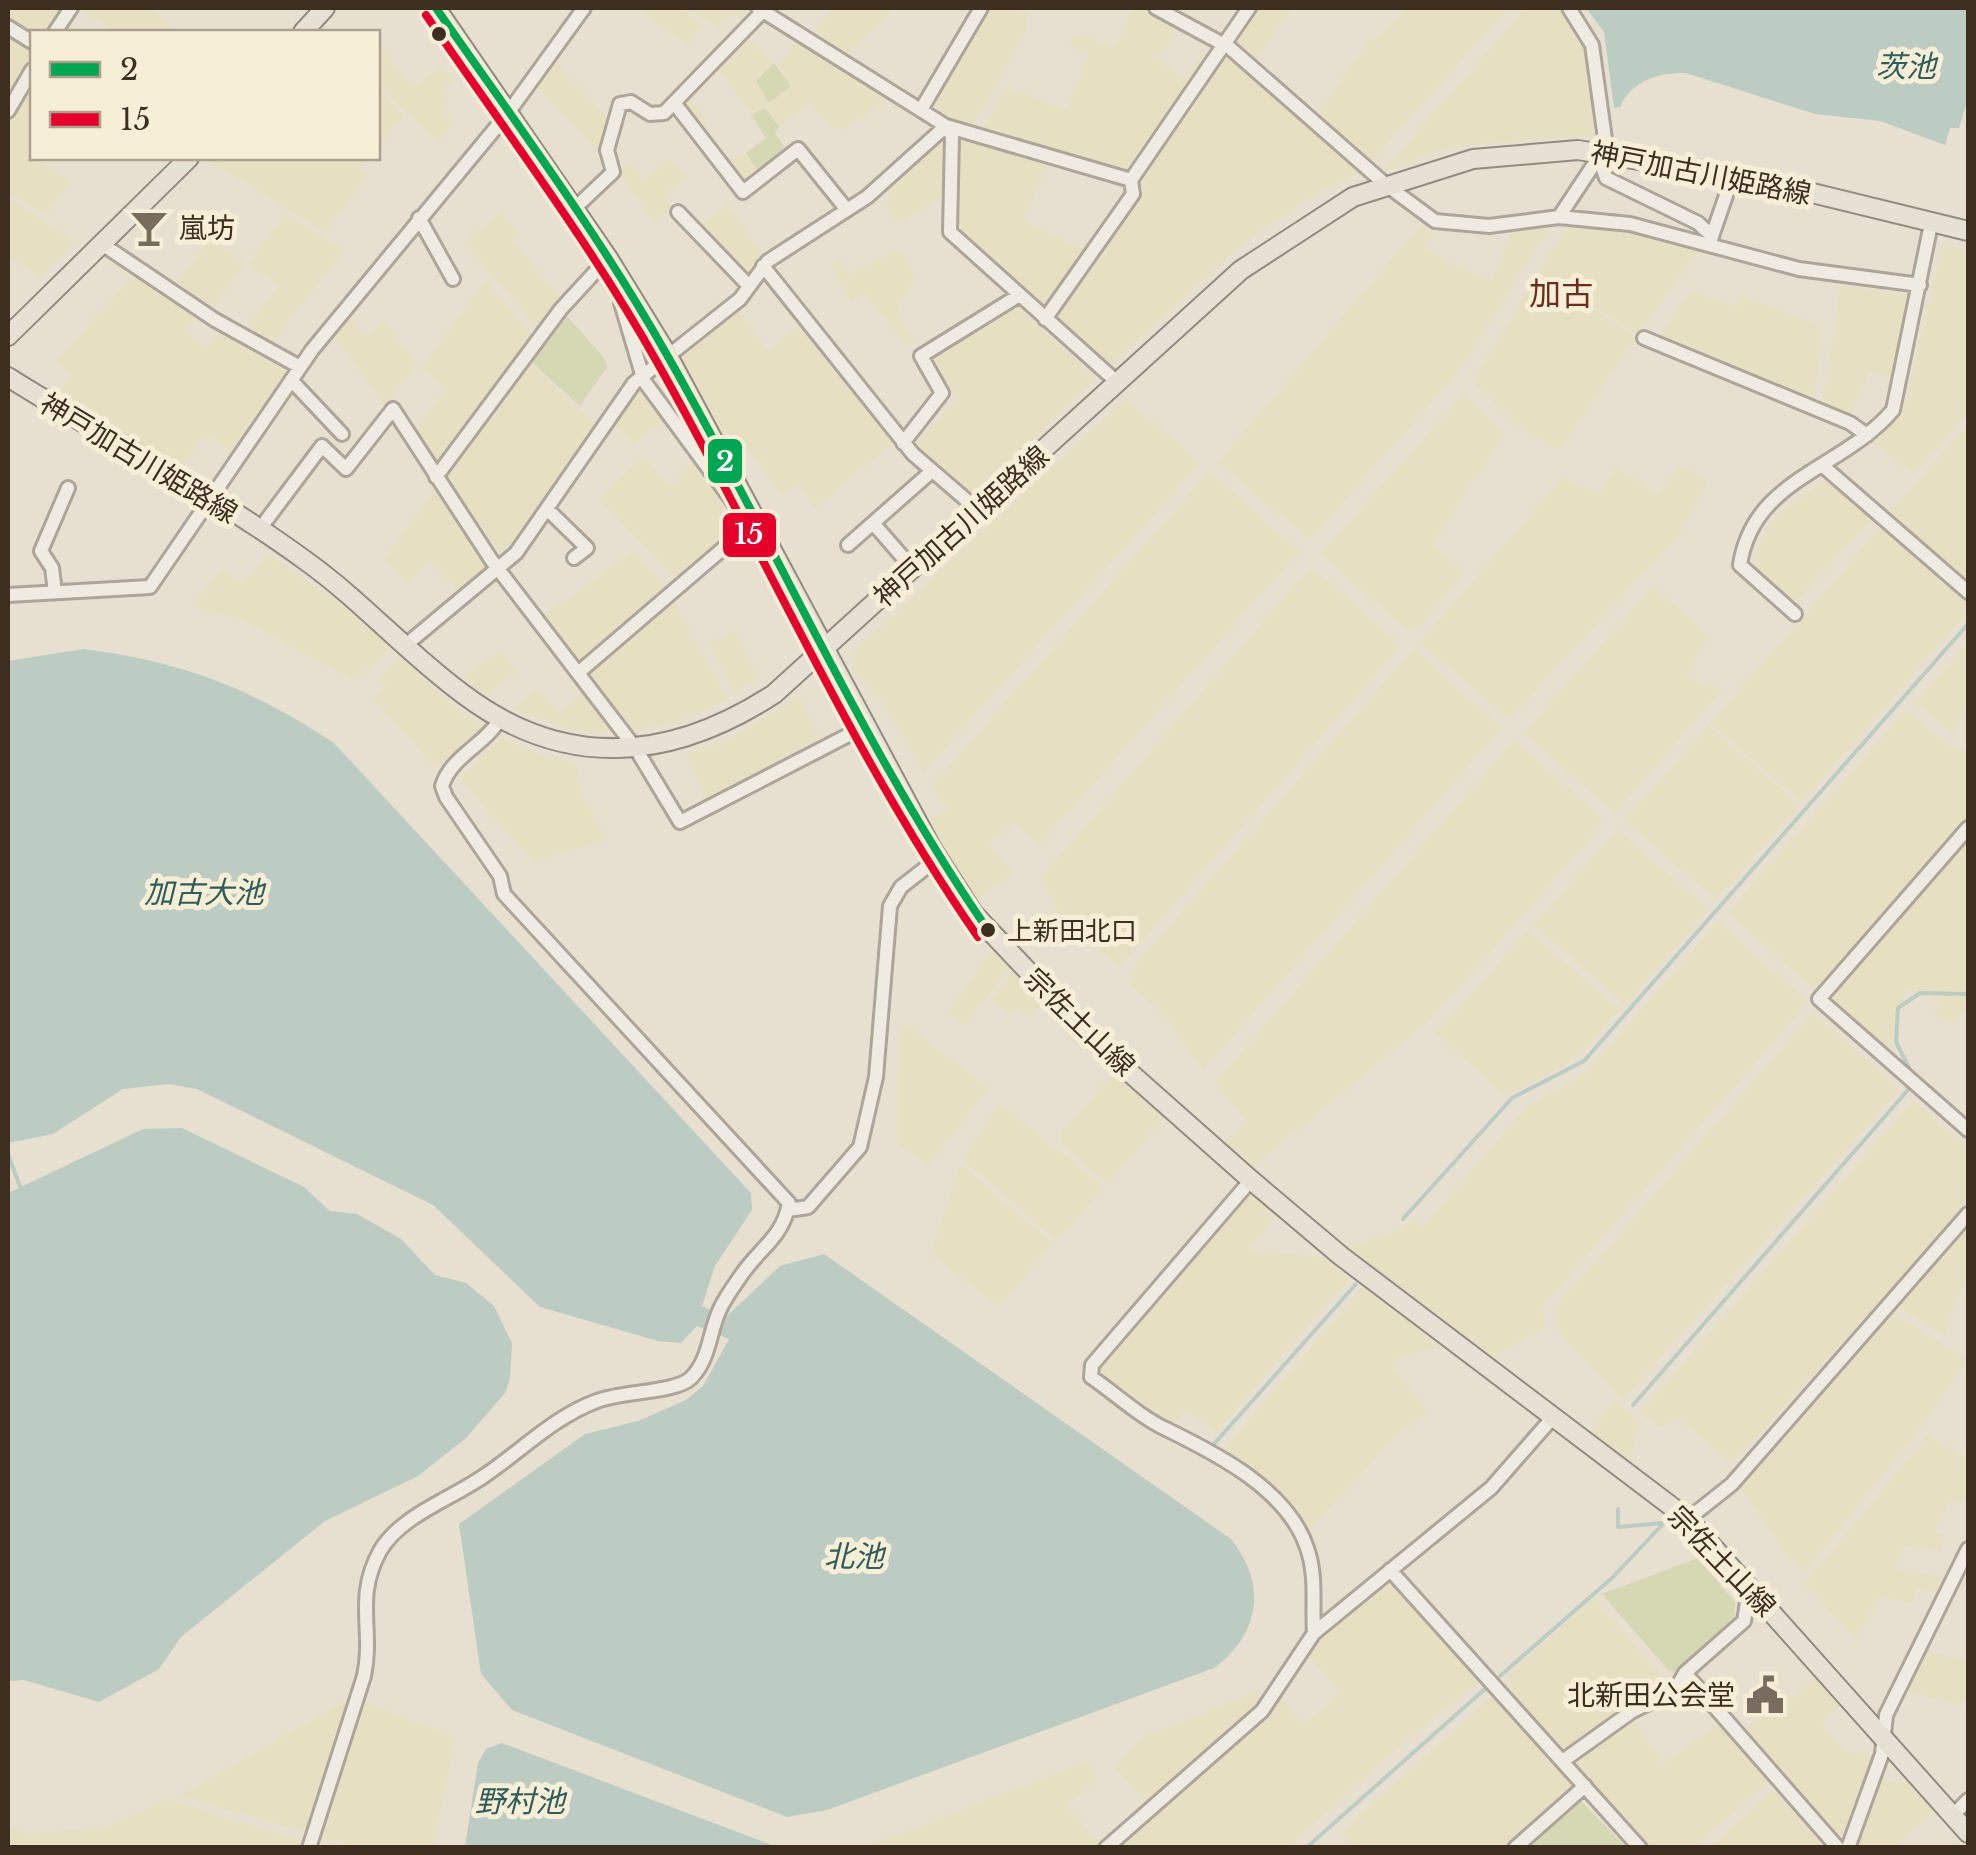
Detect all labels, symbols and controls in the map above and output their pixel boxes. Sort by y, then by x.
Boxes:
unlabelled marker [429,24,449,44]
legend [30,30,380,160]
water label: 茨池 [1876,48,1939,85]
text: 2 [120,51,138,88]
text: 15 [120,101,150,138]
street label: 神戸加古川姫路線 [1588,135,1814,212]
bar icon: 嵐坊 [128,207,170,249]
place label: 嵐坊 [179,211,235,246]
district label: 加古 [1529,274,1593,314]
street label: 神戸加古川姫路線 [34,386,244,531]
line badge: 2 [706,437,744,485]
street label: 神戸加古川姫路線 [866,438,1056,614]
text: 2 [716,444,734,479]
line badge: 15 [721,511,778,559]
text: 15 [735,517,763,552]
water label: 加古大池 [144,874,267,911]
place label: 上新田北口 [1007,915,1137,947]
marker: 上新田北口 [978,920,998,940]
street label: 宗佐土山線 [1017,961,1142,1084]
street label: 宗佐土山線 [1660,1499,1783,1624]
water label: 北池 [824,1538,887,1575]
public building icon: 北新田公会堂 [1744,1674,1786,1716]
place label: 北新田公会堂 [1567,1678,1735,1713]
water label: 野村池 [475,1783,568,1820]

